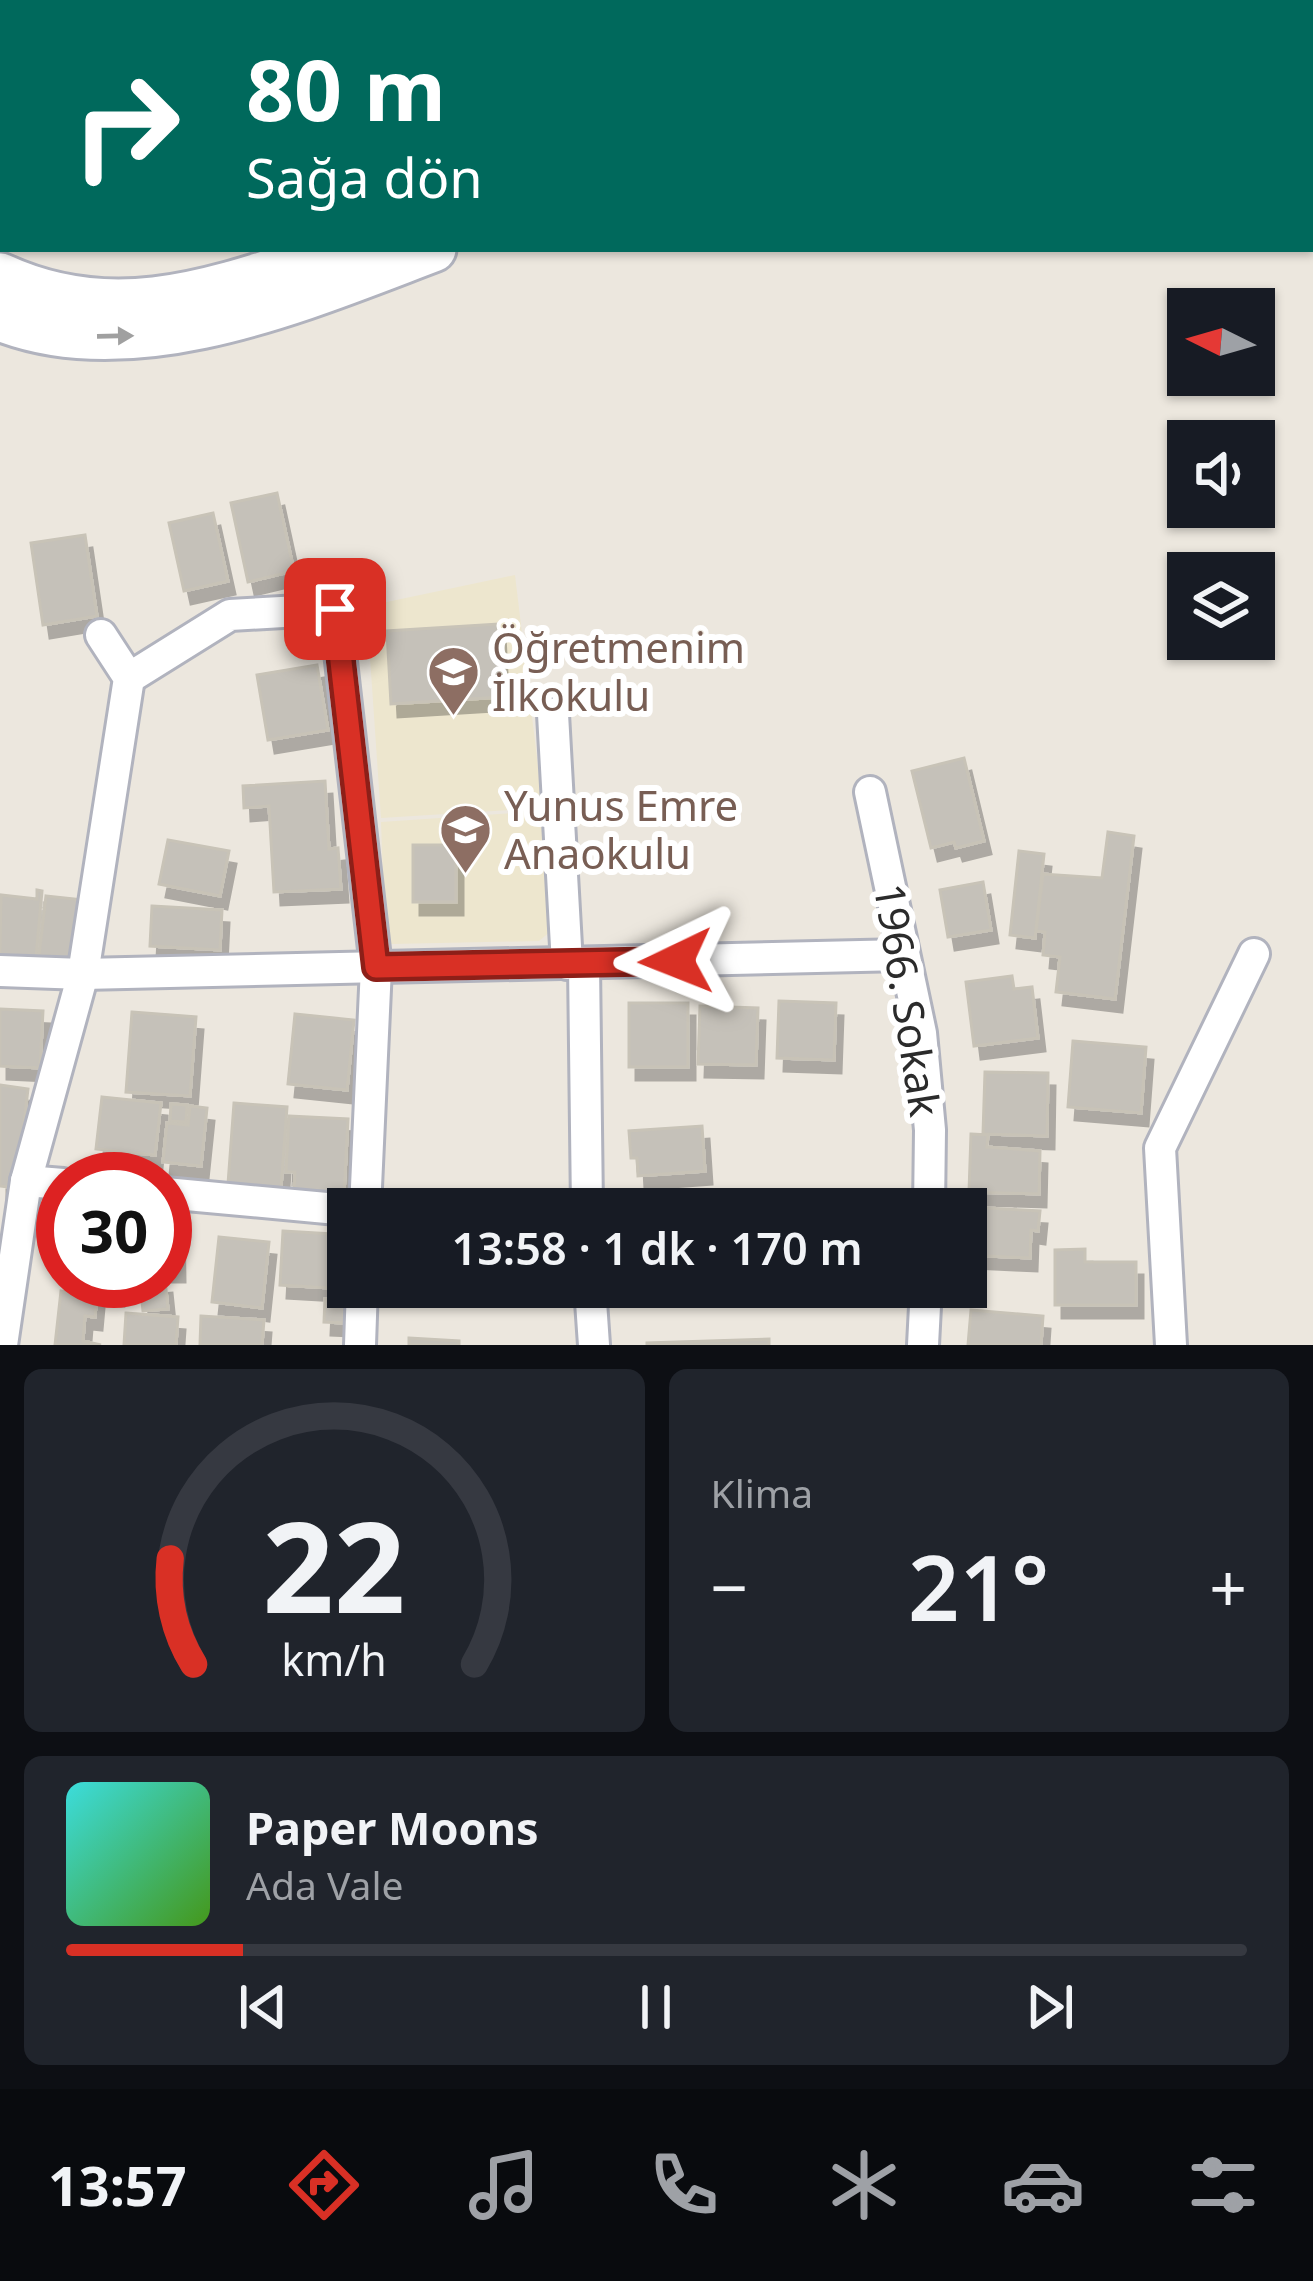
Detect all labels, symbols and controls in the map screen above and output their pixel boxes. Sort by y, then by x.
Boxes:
text: 80 m [246,31,446,146]
icon: right [48,48,204,204]
text: Sağa dön [246,140,483,214]
north arrow [1167,288,1275,396]
map controls [1167,288,1275,660]
one-way arrow [97,327,135,346]
button: sound [1167,420,1275,528]
button: layers [1167,552,1275,660]
pin [284,558,386,660]
icon: arrive [302,576,368,642]
place label: Öğretmenim İlkokulu [492,618,745,723]
school or university icon: Öğretmenim İlkokulu [425,644,481,718]
place label: Yunus Emre Anaokulu [504,776,738,881]
school or university icon: Yunus Emre Anaokulu [437,802,493,876]
street label: 1966. Sokak [862,879,955,1121]
position arrow [613,898,739,1024]
speed limit sign: 30 [36,1152,192,1308]
text: 13:58 · 1 dk · 170 m [451,1217,863,1278]
text: Klima [711,1466,813,1519]
text: 22 [263,1480,406,1650]
text: 21° [908,1525,1049,1647]
text: − [711,1541,748,1631]
text: + [1209,1541,1247,1631]
text: km/h [282,1629,387,1688]
text: Paper Moons [246,1797,539,1858]
text: Ada Vale [246,1858,403,1911]
icon: previous [230,1974,296,2040]
icon: pause [623,1974,689,2040]
icon: next [1017,1974,1083,2040]
icon: directions [282,2143,366,2227]
icon: music [462,2143,546,2227]
icon: phone [642,2143,726,2227]
icon: climate [822,2143,906,2227]
icon: car [1001,2143,1085,2227]
icon: filters [1181,2143,1265,2227]
text: 13:57 [48,2148,187,2222]

